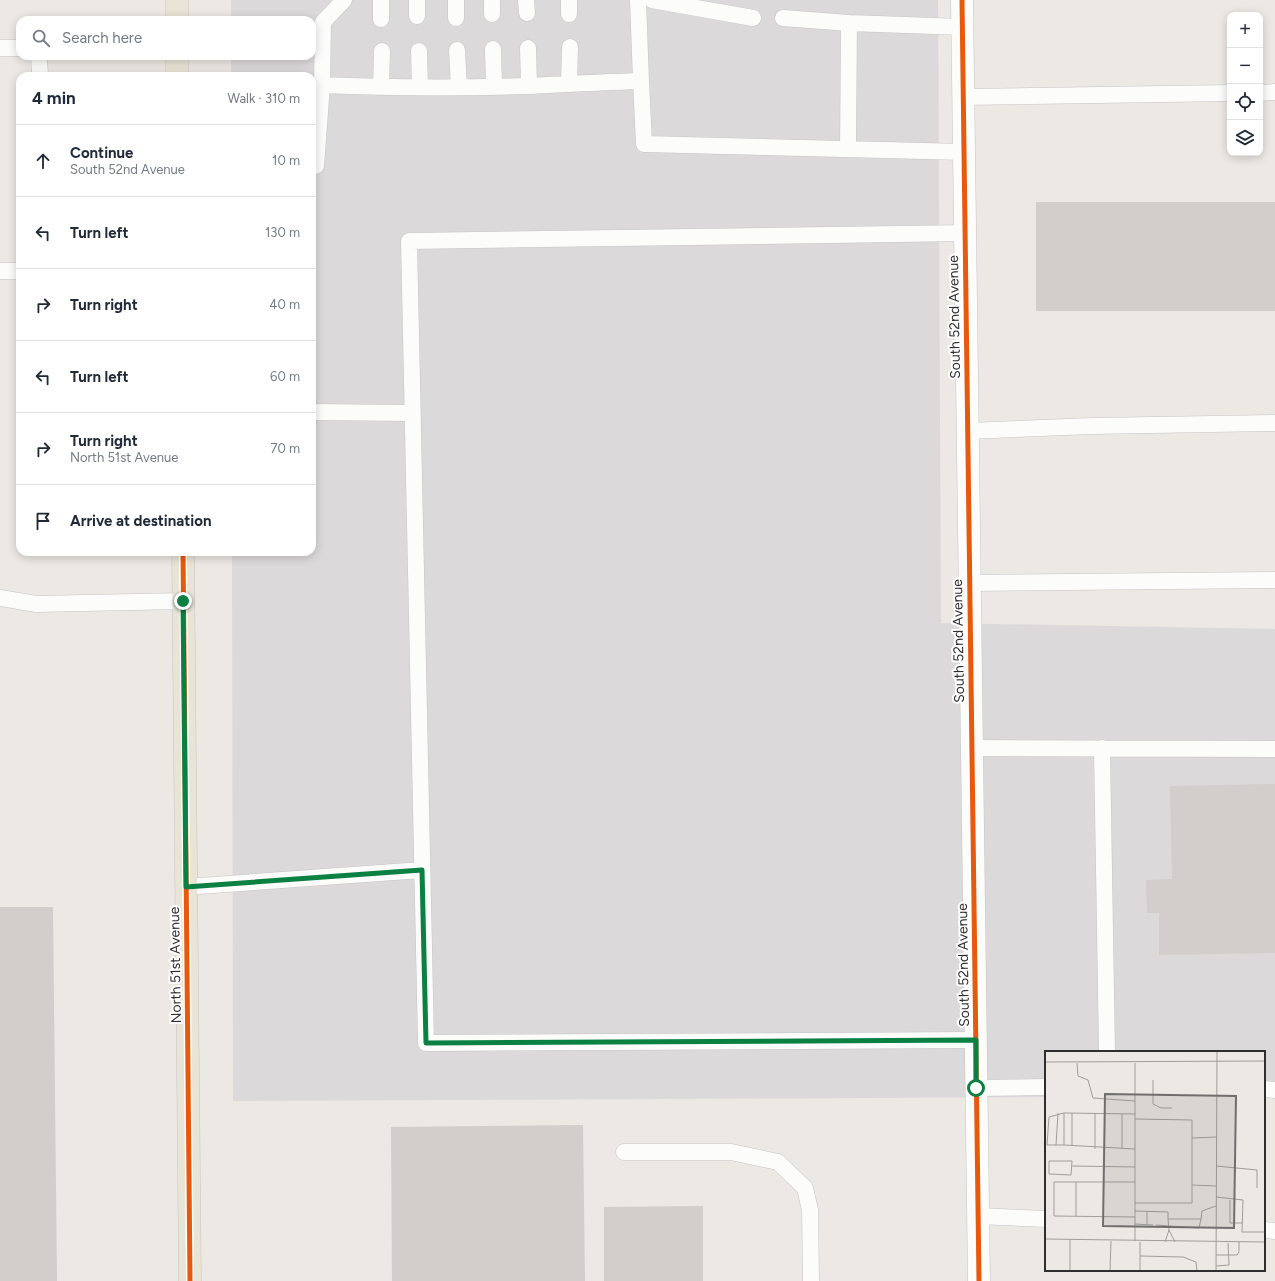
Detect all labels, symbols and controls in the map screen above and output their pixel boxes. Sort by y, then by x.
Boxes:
map controls [1227,12,1263,156]
button: + [1227,12,1263,48]
search box [16,16,316,60]
icon: search [30,27,52,49]
text: Search here [62,29,142,47]
button: − [1227,48,1263,84]
button: locate [1227,84,1263,120]
text: 4 min [32,88,76,108]
text: Walk · 310 m [227,91,300,106]
button: layers [1227,120,1263,156]
text: Continue [70,144,133,162]
icon: ahead [32,150,54,172]
text: 10 m [272,153,300,168]
text: South 52nd Avenue [70,162,185,177]
icon: left [32,222,54,244]
text: Turn left [70,224,128,242]
text: 130 m [265,225,300,240]
street label: South 52nd Avenue [945,255,964,379]
icon: right [32,294,54,316]
text: Turn right [70,296,138,314]
text: 40 m [269,297,300,312]
icon: left [32,366,54,388]
text: Turn left [70,368,128,386]
text: 60 m [270,369,300,384]
text: Turn right [70,432,138,450]
icon: right [32,438,54,460]
text: 70 m [270,441,300,456]
text: North 51st Avenue [70,450,178,465]
icon: arrive [32,510,54,532]
text: Arrive at destination [70,512,211,530]
street label: South 52nd Avenue [949,579,968,703]
route end [174,592,192,610]
street label: South 52nd Avenue [954,903,973,1027]
street label: North 51st Avenue [166,906,185,1023]
inset map [1045,1051,1265,1271]
route start [967,1079,985,1097]

